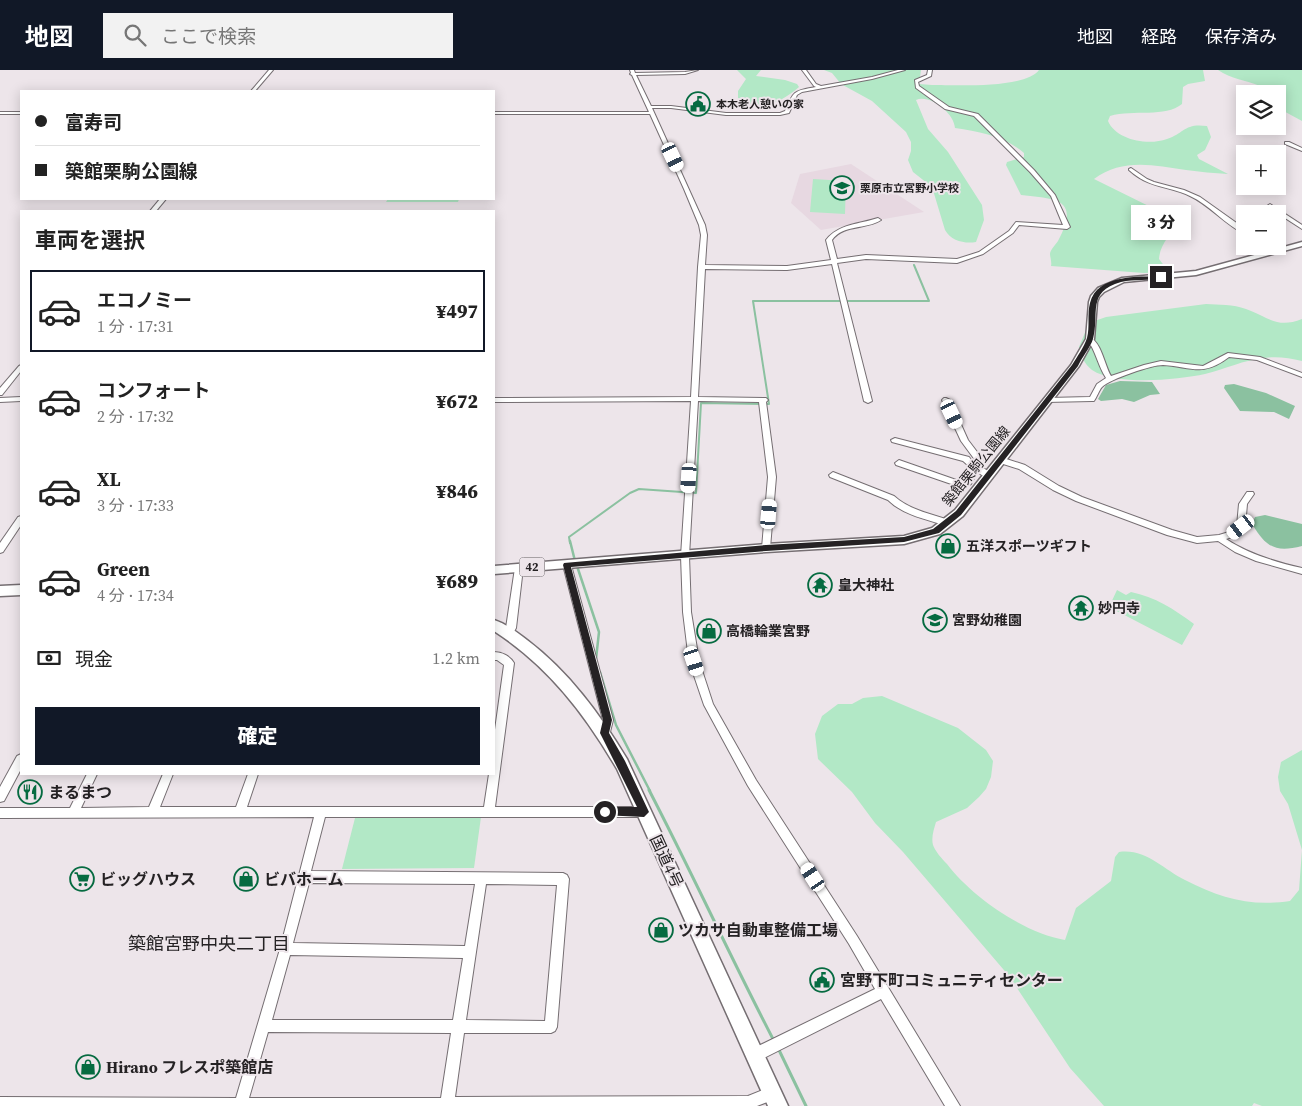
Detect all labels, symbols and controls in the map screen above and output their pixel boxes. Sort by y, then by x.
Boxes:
search box [103,13,453,58]
text: 地図 [25,20,73,53]
icon: search [121,21,149,49]
text: ここで検索 [161,23,256,49]
text: 地図 [1077,24,1113,49]
text: 経路 [1141,24,1177,49]
text: 保存済み [1205,24,1277,49]
map controls [1236,85,1286,255]
button: layers [1236,85,1286,135]
public building icon: 本木老人憩いの家 [685,91,711,117]
place label: 本木老人憩いの家 [716,97,804,112]
text: 富寿司 [65,109,122,135]
car [659,140,686,174]
button: + [1236,145,1286,195]
text: 築館栗駒公園線 [65,158,198,184]
school or university icon: 栗原市立宮野小学校 [829,175,855,201]
place label: 栗原市立宮野小学校 [860,181,959,196]
callout: 3 分 [1131,204,1191,240]
button: − [1236,205,1286,255]
text: 3 分 [1147,211,1175,233]
text: 車両を選択 [35,225,145,255]
route end [1150,266,1172,288]
text: エコノミー [97,287,192,313]
icon: car [37,289,82,334]
text: ¥497 [436,298,478,324]
text: 1 分 · 17:31 [97,315,174,337]
text: コンフォート [97,377,210,403]
icon: car [37,379,82,424]
text: ¥672 [436,388,478,414]
car [938,397,965,431]
text: 2 分 · 17:32 [97,405,174,427]
street label: 築館栗駒公園線 [937,422,1015,510]
car [680,463,697,493]
text: XL [97,466,120,492]
icon: car [37,469,82,514]
text: ¥846 [436,478,478,504]
text: 3 分 · 17:33 [97,494,174,516]
car [760,498,777,530]
car [1224,512,1257,542]
shop icon: 五洋スポーツギフト [935,533,961,559]
place label: 五洋スポーツギフト [966,536,1092,556]
text: Green [97,556,150,582]
road number: 42 [520,558,544,577]
icon: car [37,559,82,604]
text: ¥689 [436,568,478,594]
temple icon: 皇大神社 [807,572,833,598]
place label: 皇大神社 [838,575,894,595]
text: 4 分 · 17:34 [97,584,174,606]
temple icon: 妙円寺 [1068,595,1094,621]
place label: 妙円寺 [1098,598,1140,618]
school or university icon: 宮野幼稚園 [922,607,948,633]
place label: 宮野幼稚園 [952,610,1022,630]
shop icon: 高橋輪業宮野 [696,618,722,644]
place label: 高橋輪業宮野 [726,621,810,641]
icon: cash [35,644,63,672]
car [682,644,705,678]
text: 現金 [75,646,113,672]
text: 1.2 km [432,647,480,669]
button: 確定 [35,707,480,765]
restaurant icon: まるまつ [17,779,43,805]
place label: まるまつ [48,781,112,803]
route start [594,801,616,823]
street label: 国道4号 [645,831,689,891]
car [798,860,827,894]
supermarket icon: ビッグハウス [69,866,95,892]
shop icon: ビバホーム [233,866,259,892]
place label: ビッグハウス [100,868,196,890]
place label: ビバホーム [264,868,344,890]
shop icon: ツカサ自動車整備工場 [648,917,674,943]
place label: ツカサ自動車整備工場 [678,919,838,941]
district label: 築館宮野中央二丁目 [128,931,290,956]
public building icon: 宮野下町コミュニティセンター [809,967,835,993]
place label: 宮野下町コミュニティセンター [840,969,1063,991]
shop icon: Hirano フレスポ築館店 [75,1054,101,1080]
place label: Hirano フレスポ築館店 [106,1056,273,1078]

